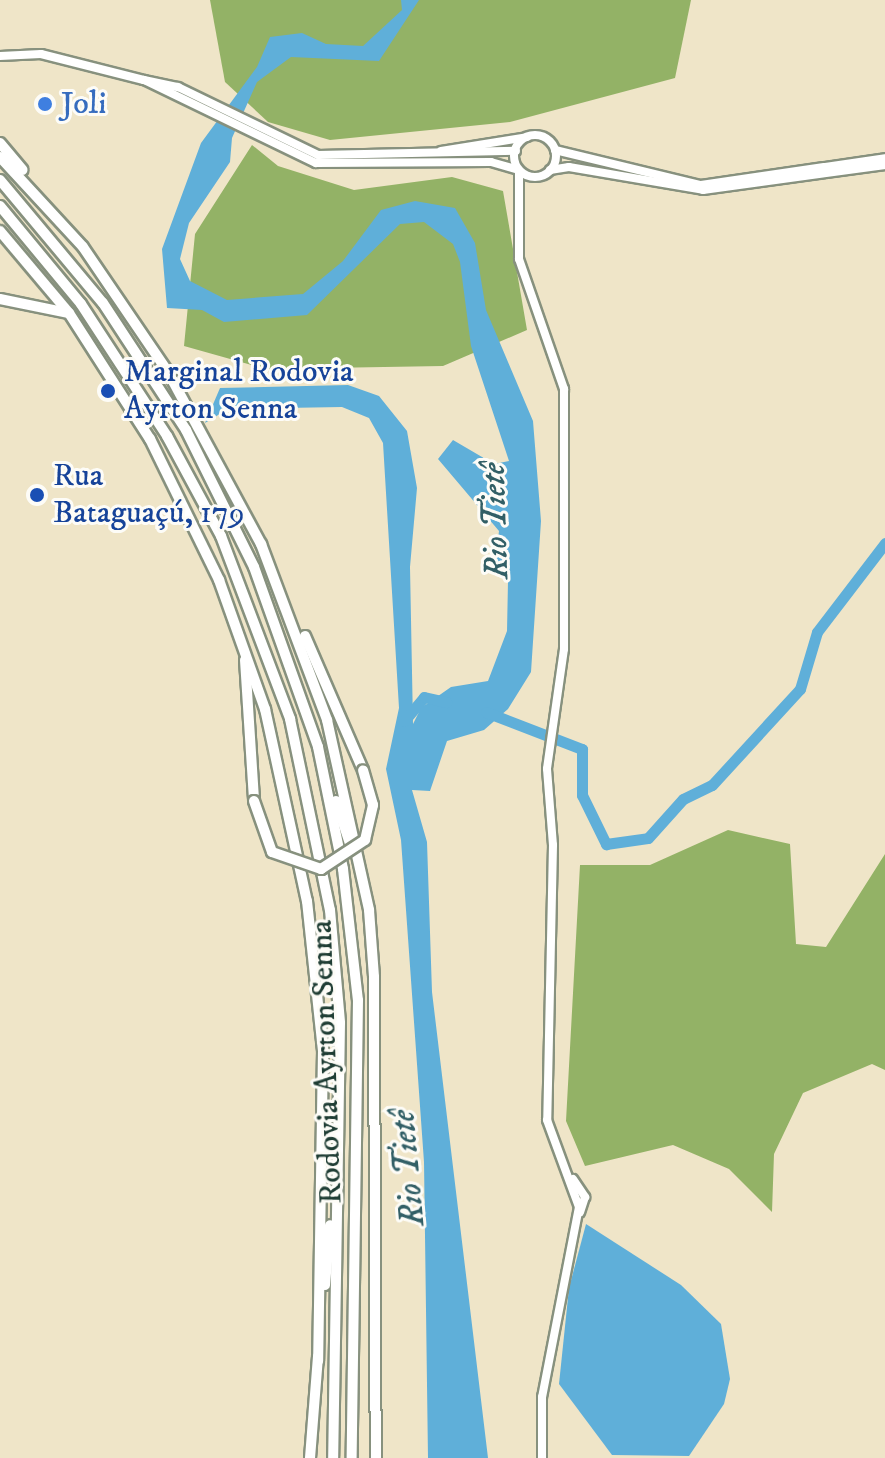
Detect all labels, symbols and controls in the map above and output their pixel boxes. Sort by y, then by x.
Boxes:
place label: Joli [61,85,106,123]
marker: Joli [36,95,54,113]
place label: Marginal Rodovia Ayrton Senna [124,354,354,429]
marker: Marginal Rodovia Ayrton Senna [99,382,117,400]
place label: Rua Bataguaçú, 179 [53,458,245,533]
water label: Rio Tietê [474,462,518,580]
marker: Rua Bataguaçú, 179 [28,486,46,504]
street label: Rodovia Ayrton Senna [303,919,351,1205]
water label: Rio Tietê [384,1108,434,1228]

